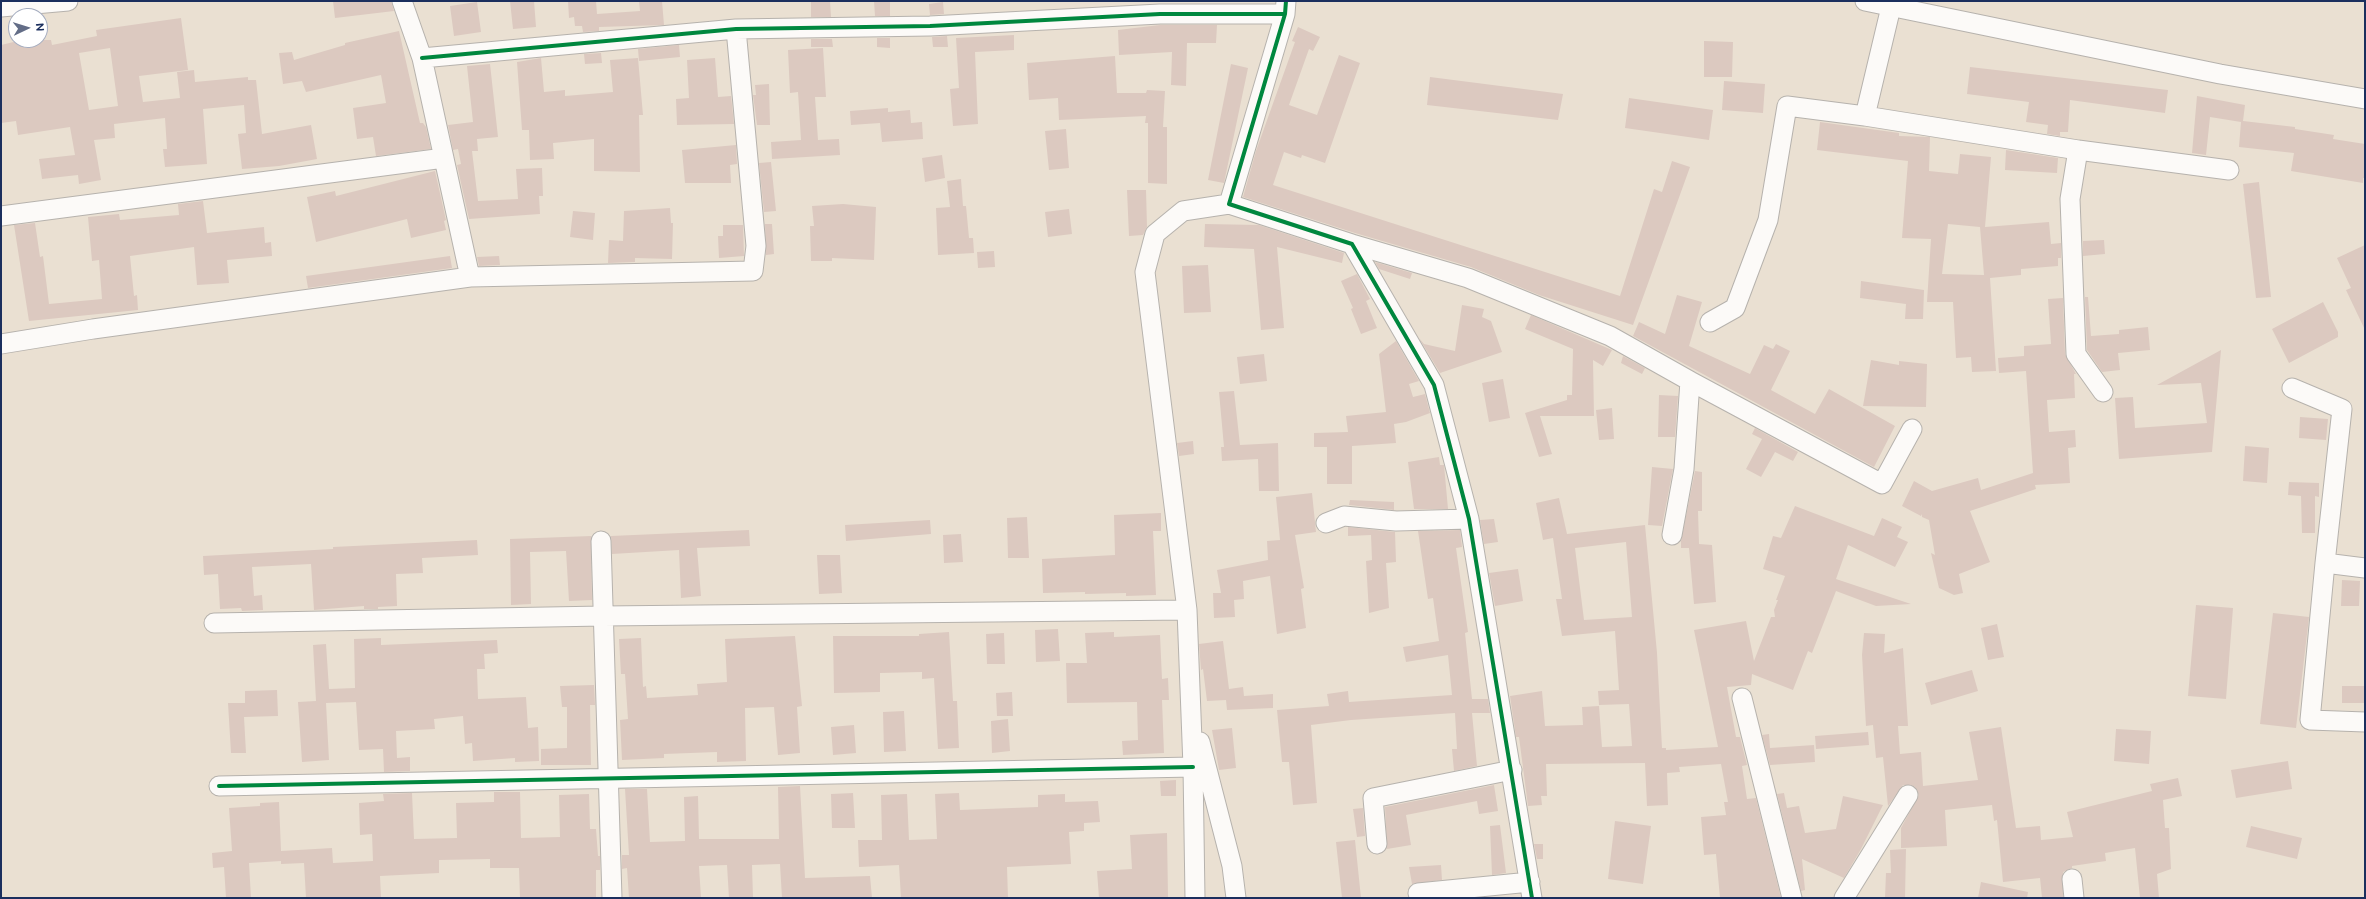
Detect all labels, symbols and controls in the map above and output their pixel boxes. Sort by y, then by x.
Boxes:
north arrow [8,8,48,48]
text: N [33,23,46,32]

